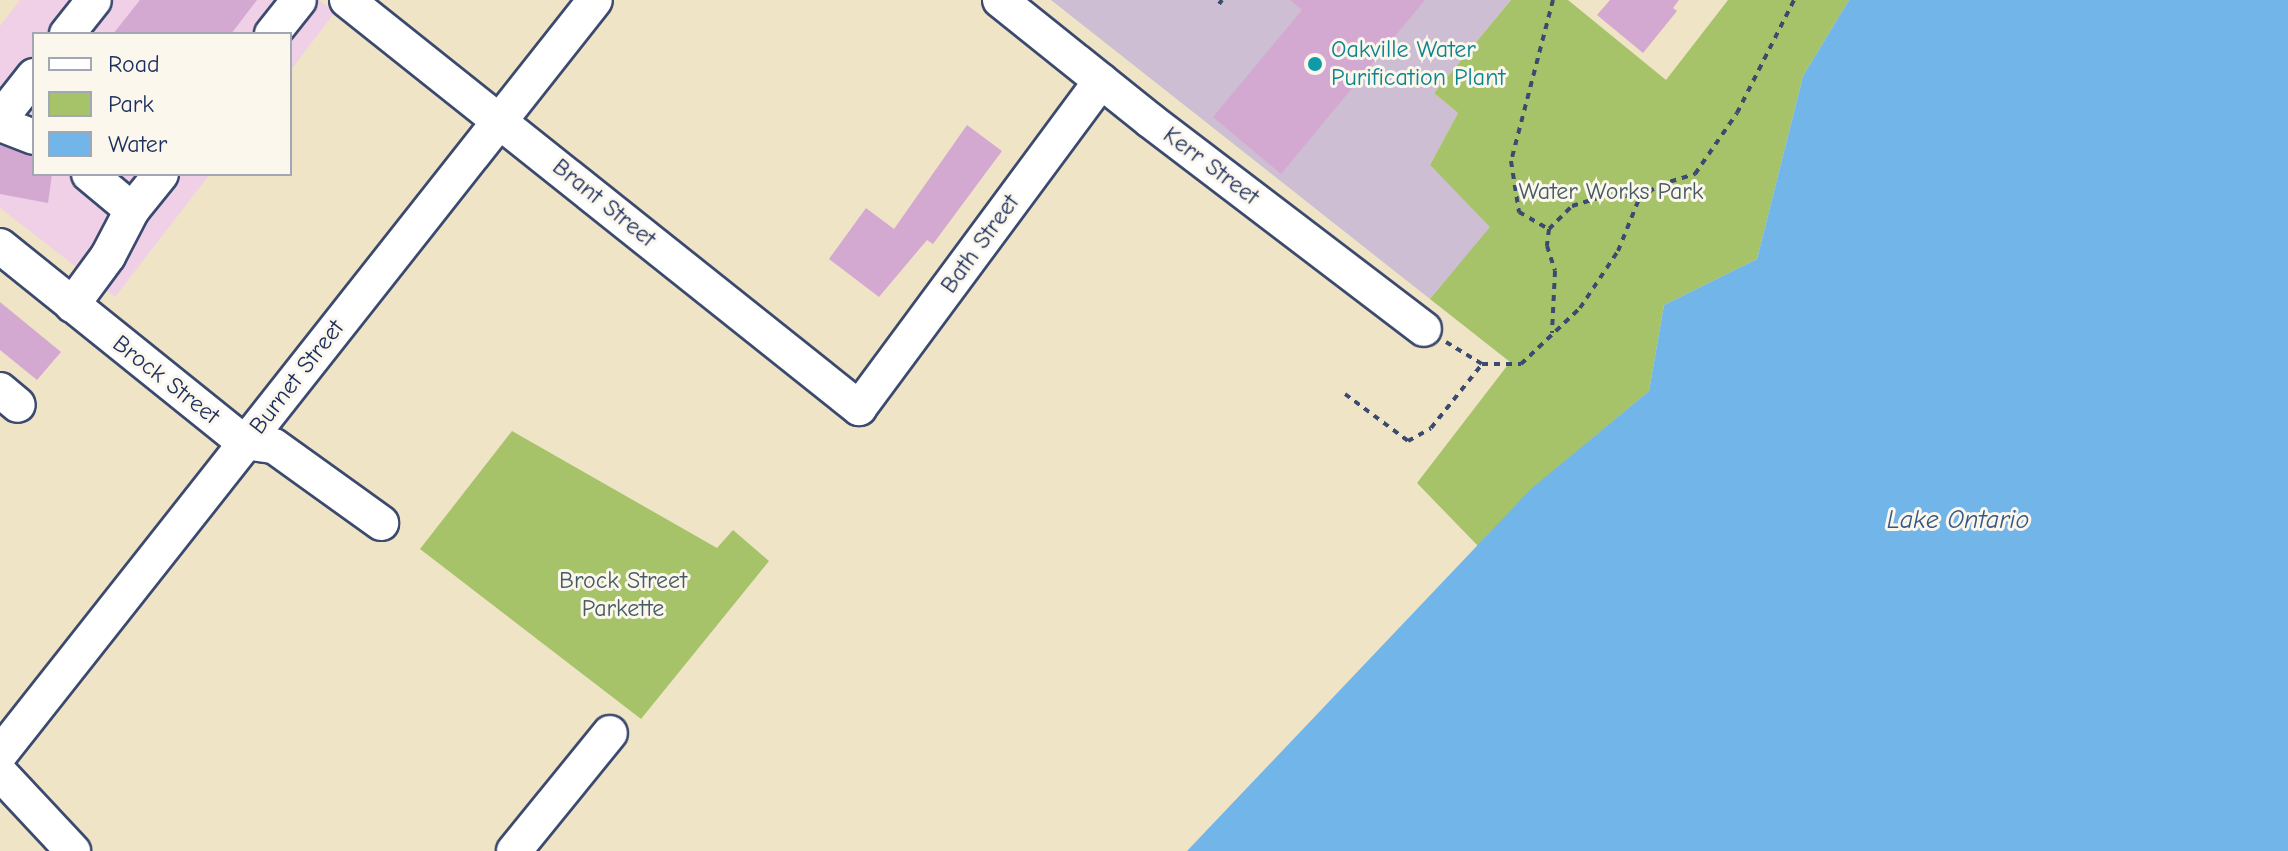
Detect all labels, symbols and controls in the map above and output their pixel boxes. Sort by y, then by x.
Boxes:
legend [32,32,292,176]
place label: Oakville Water Purification Plant [1331,36,1505,92]
text: Road [108,50,160,78]
marker: Oakville Water Purification Plant [1306,55,1324,73]
text: Park [108,90,154,118]
street label: Kerr Street [1157,121,1265,211]
text: Water [108,130,167,158]
street label: Brant Street [547,153,661,253]
park label: Water Works Park [1519,178,1703,206]
street label: Bath Street [935,189,1025,299]
street label: Burnet Street [243,314,351,440]
street label: Brock Street [107,329,225,431]
water label: Lake Ontario [1887,505,2029,537]
park label: Brock Street Parkette [559,567,687,623]

